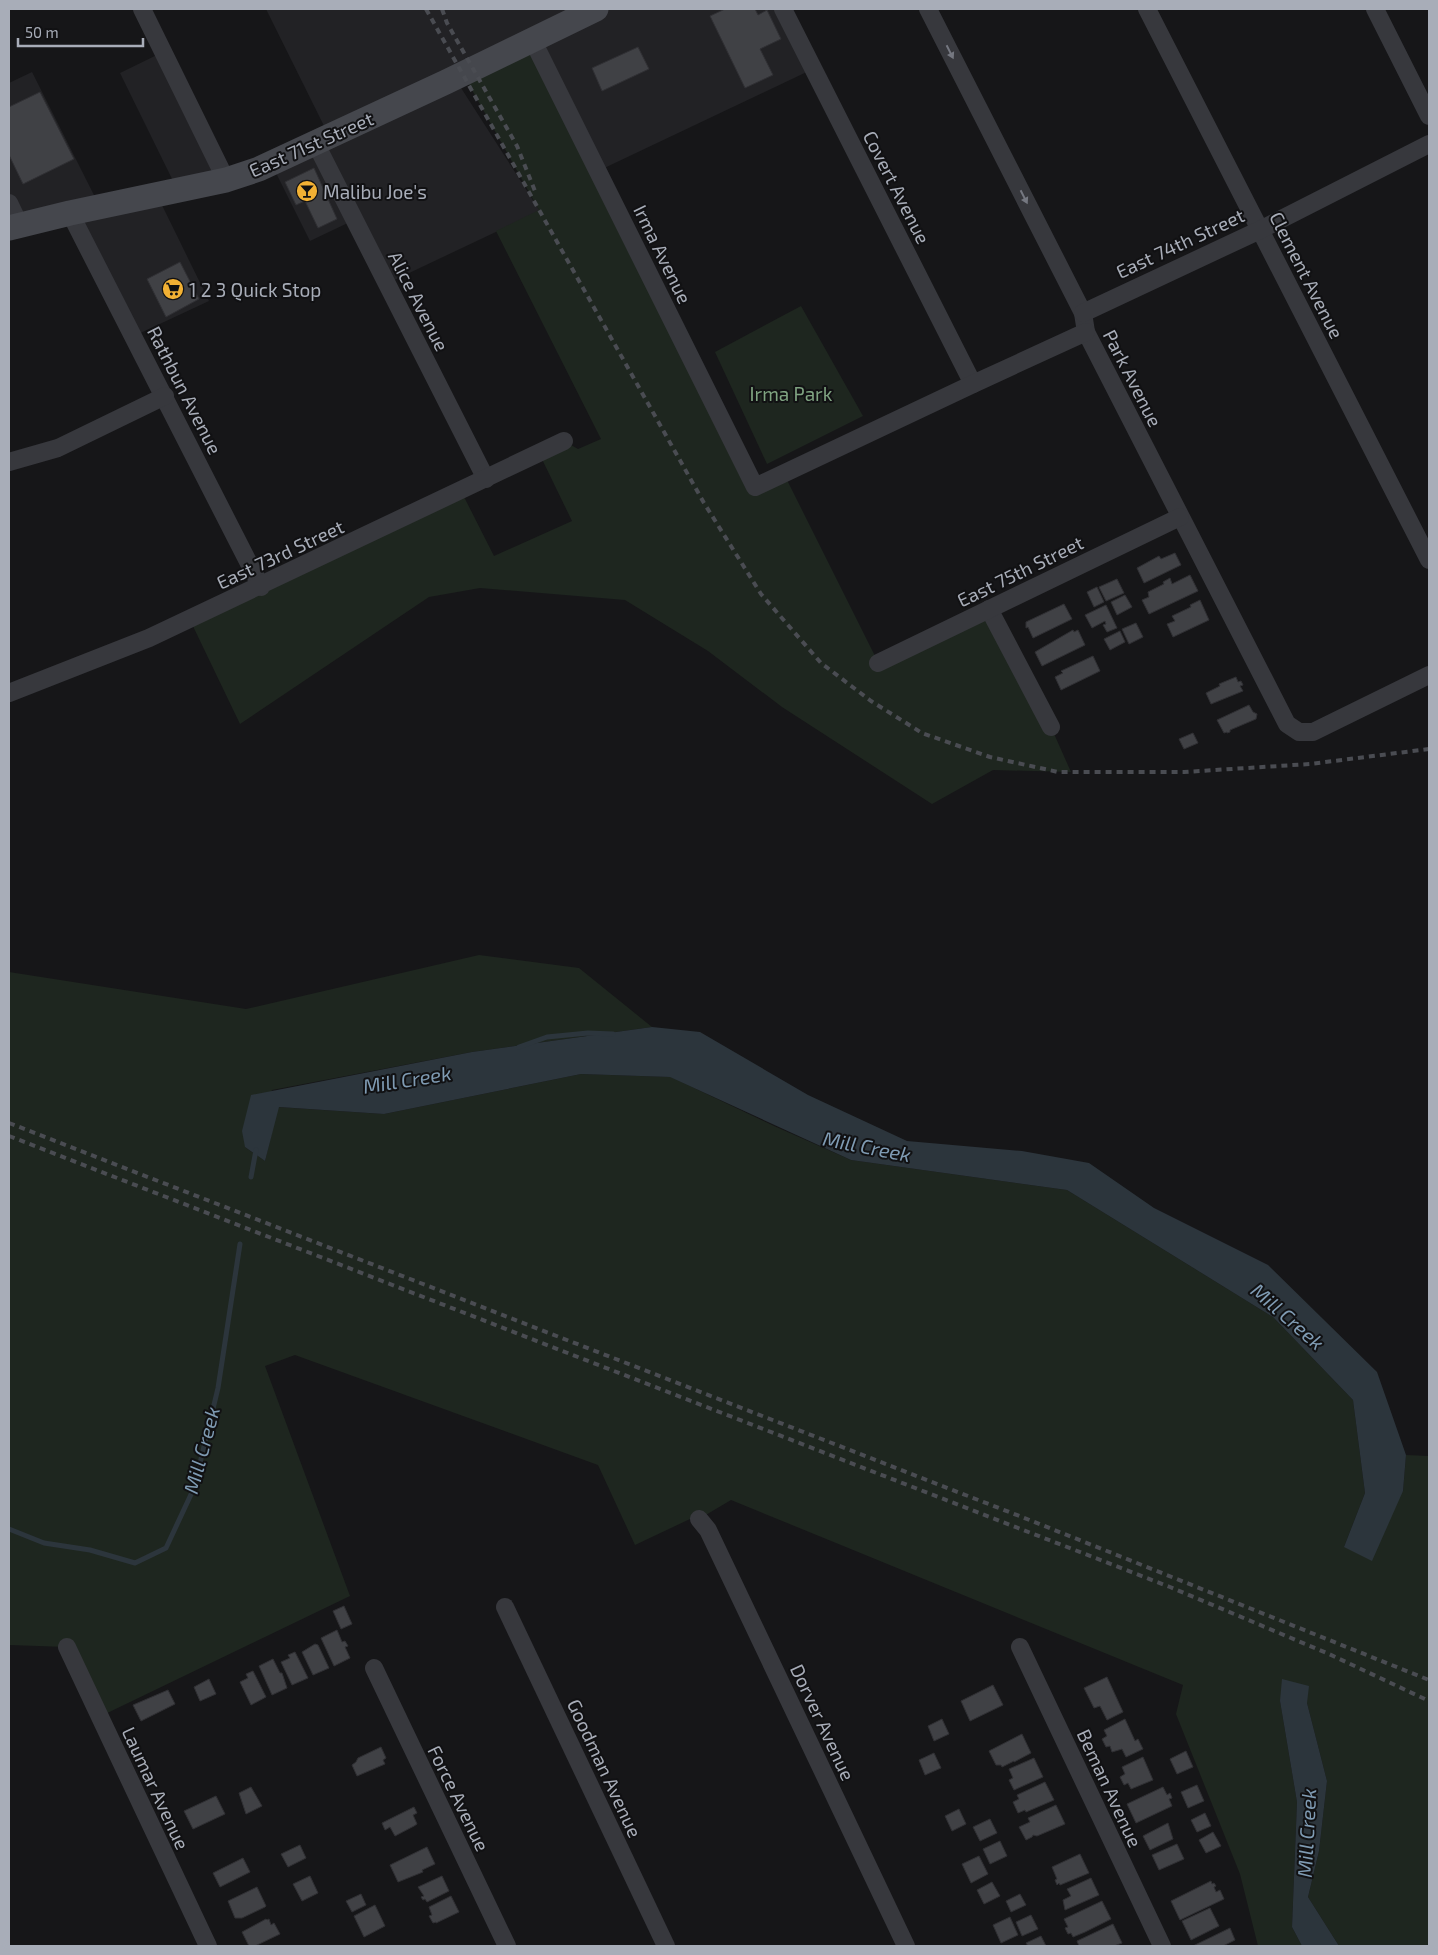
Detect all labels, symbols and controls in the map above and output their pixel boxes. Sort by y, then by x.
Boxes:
scale bar [18,15,142,47]
text: 50 m [25,23,59,41]
one-way arrow [946,45,954,59]
street label: East 71st Street [245,106,377,182]
street label: Covert Avenue [859,127,935,247]
bar icon: Malibu Joe's [295,179,319,203]
place label: Malibu Joe's [323,180,427,203]
one-way arrow [1020,190,1028,204]
street label: Irma Avenue [629,201,697,307]
street label: East 74th Street [1112,203,1248,283]
street label: Clement Avenue [1265,208,1349,342]
street label: Alice Avenue [384,247,454,355]
supermarket icon: 1 2 3 Quick Stop [161,277,185,301]
place label: 1 2 3 Quick Stop [189,278,321,301]
street label: Rathbun Avenue [143,322,227,458]
street label: Park Avenue [1099,326,1167,430]
park label: Irma Park [750,382,833,405]
street label: East 73rd Street [213,514,347,594]
street label: East 75th Street [953,531,1087,611]
water label: Mill Creek [361,1060,453,1098]
water label: Mill Creek [821,1126,913,1166]
water label: Mill Creek [1247,1278,1329,1354]
water label: Mill Creek [178,1404,224,1496]
street label: Dorver Avenue [786,1660,860,1784]
street label: Goodman Avenue [563,1695,647,1841]
street label: Laumar Avenue [118,1723,194,1853]
street label: Beman Avenue [1073,1725,1147,1851]
street label: Force Avenue [423,1741,495,1855]
water label: Mill Creek [1292,1788,1320,1878]

